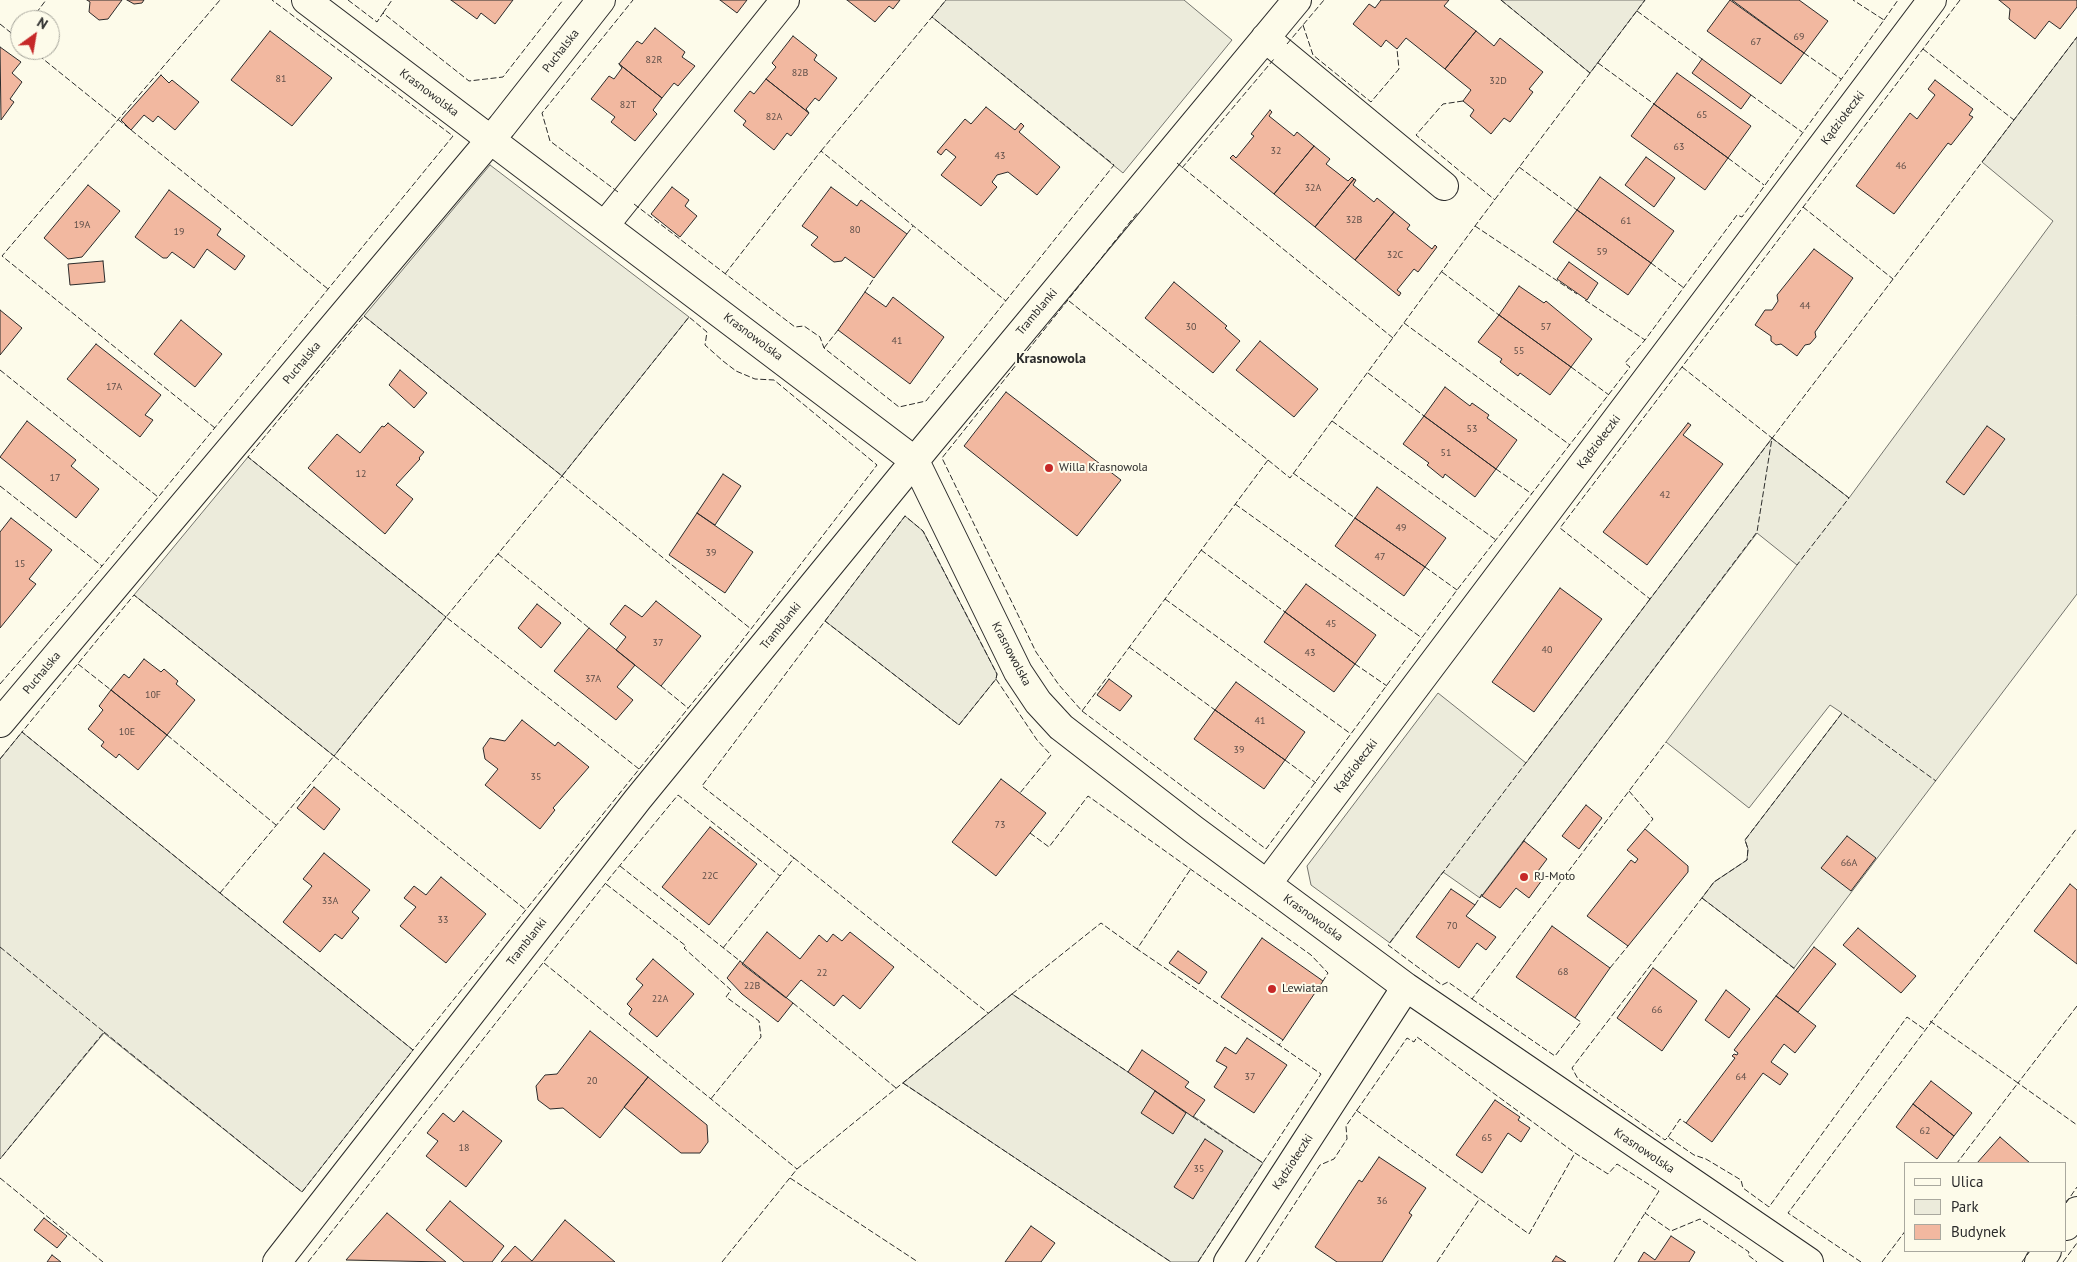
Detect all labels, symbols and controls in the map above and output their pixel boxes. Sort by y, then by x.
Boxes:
north arrow [10,10,60,60]
text: N [34,13,51,33]
street label: Puchalska [540,26,582,76]
house number: 69 [1794,31,1804,43]
house number: 67 [1751,36,1761,48]
house number: 82R [646,54,662,66]
street label: Krasnowolska [397,66,461,120]
house number: 82B [792,67,808,79]
house number: 81 [276,73,286,85]
house number: 32D [1489,75,1507,87]
street label: Kądziołeczki [1818,88,1868,148]
house number: 82T [620,99,636,111]
house number: 65 [1697,109,1707,121]
house number: 82A [766,111,782,123]
house number: 63 [1674,141,1684,153]
house number: 32 [1271,145,1281,157]
house number: 43 [995,150,1005,162]
house number: 46 [1896,160,1906,172]
house number: 32A [1305,182,1321,194]
house number: 32B [1346,214,1362,226]
house number: 61 [1621,215,1631,227]
house number: 19A [74,219,90,231]
house number: 80 [850,224,860,236]
house number: 19 [174,226,184,238]
house number: 59 [1597,246,1607,258]
house number: 32C [1387,249,1403,261]
street label: Tramblanki [1013,286,1061,338]
house number: 44 [1800,300,1810,312]
street label: Krasnowolska [721,310,785,364]
house number: 30 [1186,321,1196,333]
house number: 57 [1541,321,1551,333]
house number: 41 [892,335,902,347]
street label: Puchalska [280,339,324,387]
house number: 55 [1514,345,1524,357]
district label: Krasnowola [1016,351,1086,367]
house number: 17A [106,381,122,393]
street label: Kądziołeczki [1574,412,1624,472]
house number: 53 [1467,423,1477,435]
house number: 51 [1441,447,1451,459]
place label: Willa Krasnowola [1059,461,1148,475]
marker: Willa Krasnowola [1043,462,1055,474]
house number: 12 [356,468,366,480]
house number: 17 [50,472,60,484]
house number: 42 [1660,489,1670,501]
house number: 49 [1396,522,1406,534]
house number: 39 [706,547,716,559]
house number: 47 [1375,551,1385,563]
house number: 15 [15,558,25,570]
street label: Tramblanki [758,599,804,653]
house number: 45 [1326,618,1336,630]
street label: Krasnowolska [988,620,1034,688]
house number: 37 [653,637,663,649]
house number: 40 [1542,644,1552,656]
house number: 43 [1305,647,1315,659]
street label: Puchalska [20,649,64,697]
house number: 37A [585,673,601,685]
house number: 10F [145,689,161,701]
house number: 41 [1255,715,1265,727]
house number: 10E [119,726,135,738]
street label: Kądziołeczki [1331,736,1381,796]
house number: 39 [1234,744,1244,756]
house number: 35 [531,771,541,783]
house number: 73 [995,819,1005,831]
house number: 66A [1841,857,1857,869]
house number: 22C [702,870,718,882]
place label: RJ-Moto [1534,870,1575,884]
marker: RJ-Moto [1518,871,1530,883]
street label: Krasnowolska [1280,892,1346,944]
house number: 33A [322,895,338,907]
house number: 33 [438,914,448,926]
street label: Tramblanki [504,915,550,969]
house number: 70 [1447,920,1457,932]
house number: 68 [1558,966,1568,978]
house number: 22 [817,967,827,979]
house number: 22B [744,980,760,992]
place label: Lewiatan [1282,982,1328,996]
marker: Lewiatan [1266,983,1278,995]
house number: 22A [652,993,668,1005]
house number: 66 [1652,1004,1662,1016]
house number: 37 [1245,1071,1255,1083]
house number: 64 [1736,1071,1746,1083]
house number: 20 [587,1075,597,1087]
street label: Krasnowolska [1611,1125,1677,1177]
house number: 62 [1920,1125,1930,1137]
street label: Kądziołeczki [1270,1131,1316,1193]
house number: 65 [1482,1132,1492,1144]
house number: 18 [459,1142,469,1154]
legend [1904,1162,2067,1252]
house number: 35 [1194,1163,1204,1175]
text: Ulica [1951,1172,1983,1191]
house number: 36 [1377,1195,1387,1207]
text: Park [1951,1197,1979,1216]
text: Budynek [1951,1222,2006,1241]

